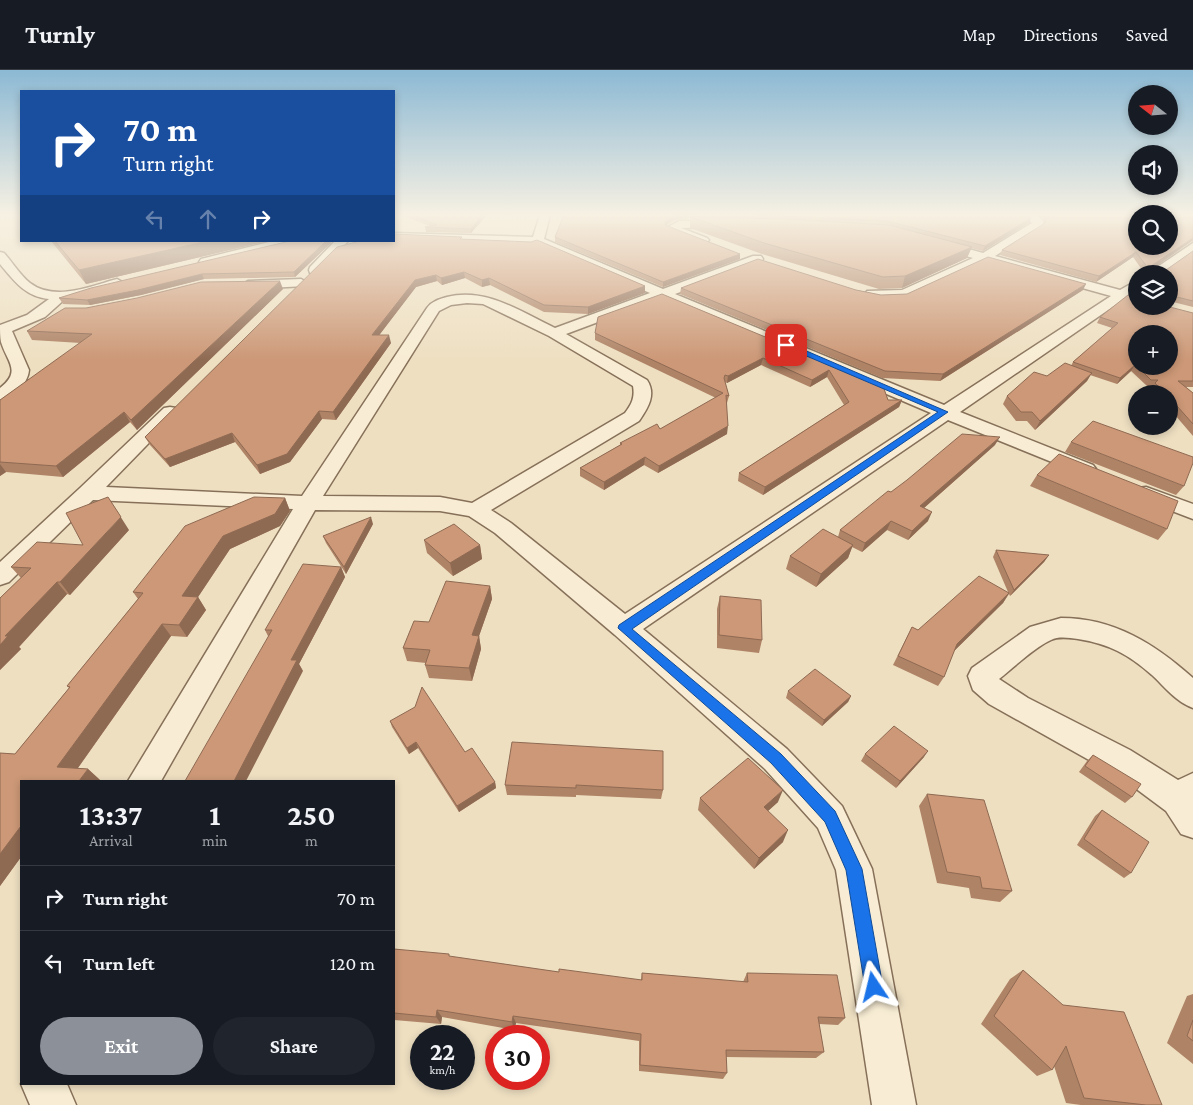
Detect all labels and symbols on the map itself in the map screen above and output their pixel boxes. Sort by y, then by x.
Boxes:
north arrow [1128,85,1178,135]
pin [765,324,807,366]
position arrow [847,960,899,1012]
speed limit sign: 30 [485,1025,550,1090]

